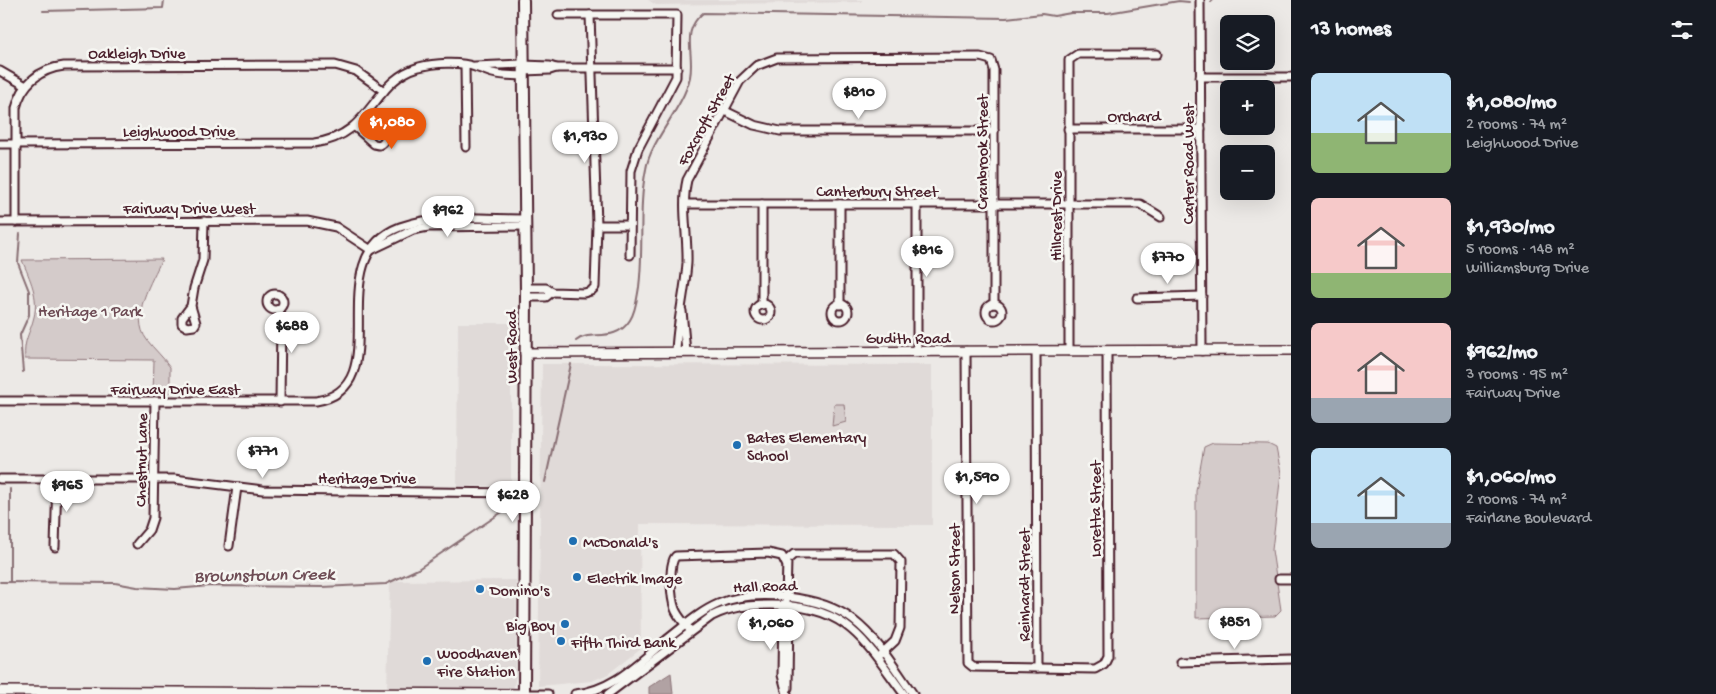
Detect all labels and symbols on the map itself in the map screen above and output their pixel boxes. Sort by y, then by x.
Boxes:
street label: Oakleigh Drive [88,46,186,65]
street label: Foxcroft Street [674,70,742,171]
pin: $810 [829,78,889,120]
street label: Cranbrook Street [975,93,994,210]
street label: Carter Road West [1181,102,1200,224]
pin: $1,080 [351,108,433,150]
street label: Orchard [1107,109,1162,128]
pin: $1,930 [544,121,626,164]
street label: Leighwood Drive [123,124,236,143]
street label: Hillcrest Drive [1049,170,1068,261]
street label: Canterbury Street [816,184,939,203]
pin: $962 [418,196,478,238]
street label: Fairway Drive West [122,201,257,220]
pin: $816 [897,236,957,278]
pin: $770 [1138,242,1198,285]
park label: Heritage 1 Park [38,304,144,323]
street label: West Road [504,309,523,384]
pin: $688 [262,312,322,354]
street label: Gudith Road [866,331,952,350]
street label: Fairway Drive East [109,382,241,401]
street label: Chestnut Lane [133,412,154,507]
place label: Bates Elementary School [746,430,867,467]
pin: $771 [233,436,293,479]
marker: Bates Elementary School [731,439,743,451]
street label: Loretta Street [1088,459,1107,557]
pin: $1,590 [936,462,1018,505]
pin: $965 [37,470,97,513]
street label: Heritage Drive [318,471,417,490]
pin: $628 [483,480,543,523]
street label: Nelson Street [947,522,966,614]
street label: Reinhardt Street [1017,527,1036,642]
marker: McDonald's [567,535,579,547]
place label: McDonald's [583,535,659,554]
water label: Brownstown Creek [194,565,336,588]
marker: Electrik Image [571,571,583,583]
place label: Electrik Image [587,571,683,590]
street label: Hall Road [733,578,799,599]
marker: Domino's [474,583,486,595]
place label: Domino's [489,583,551,602]
pin: $1,060 [730,608,812,651]
pin: $851 [1205,608,1265,650]
place label: Big Boy [505,618,555,637]
marker: Big Boy [559,618,571,630]
marker: Fifth Third Bank [555,635,567,647]
place label: Fifth Third Bank [570,635,677,654]
place label: Woodhaven Fire Station [436,646,517,683]
marker: Woodhaven Fire Station [421,655,433,667]

